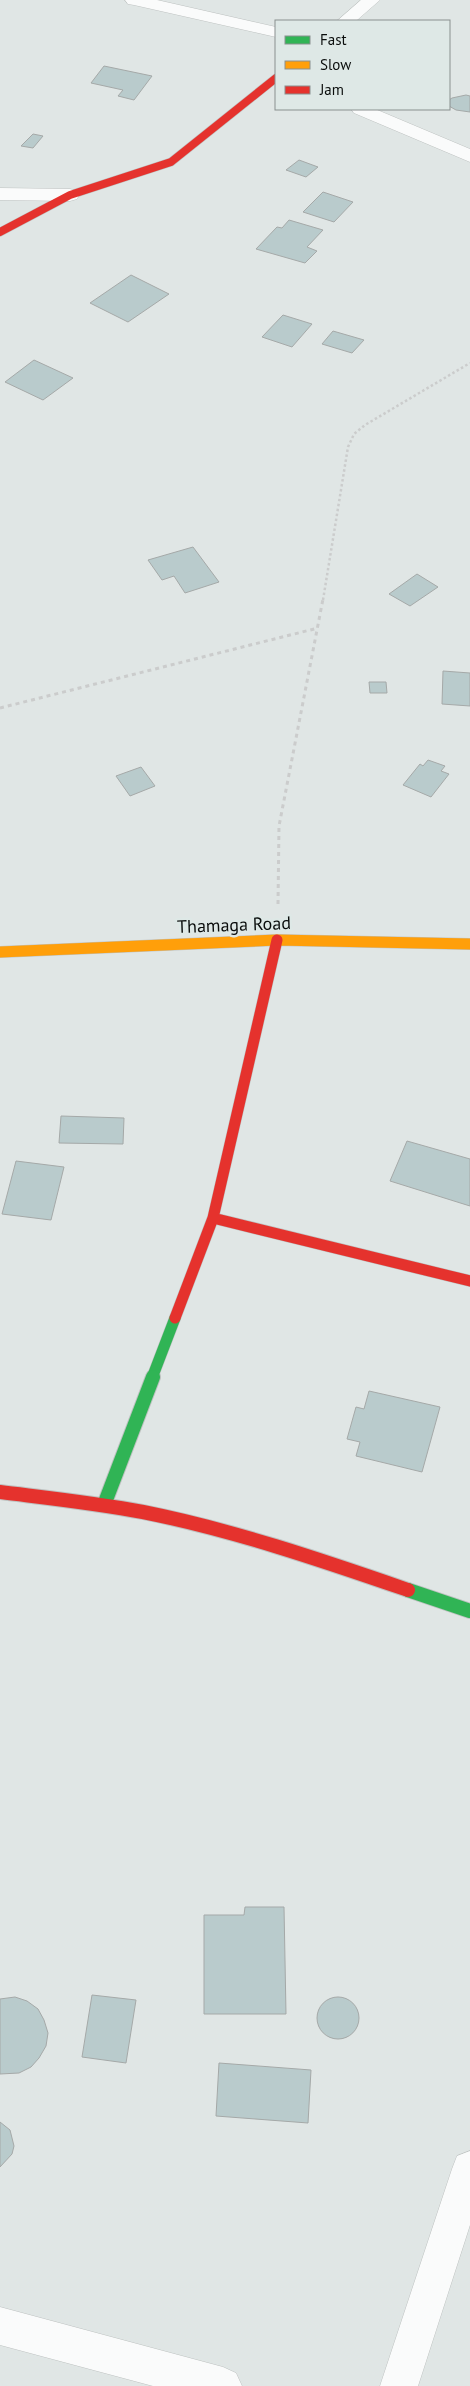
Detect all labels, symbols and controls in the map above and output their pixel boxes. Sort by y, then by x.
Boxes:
legend [275,20,450,110]
text: Fast [320,30,347,49]
text: Slow [320,55,351,74]
text: Jam [319,80,344,99]
street label: Thamaga Road [177,911,291,938]

